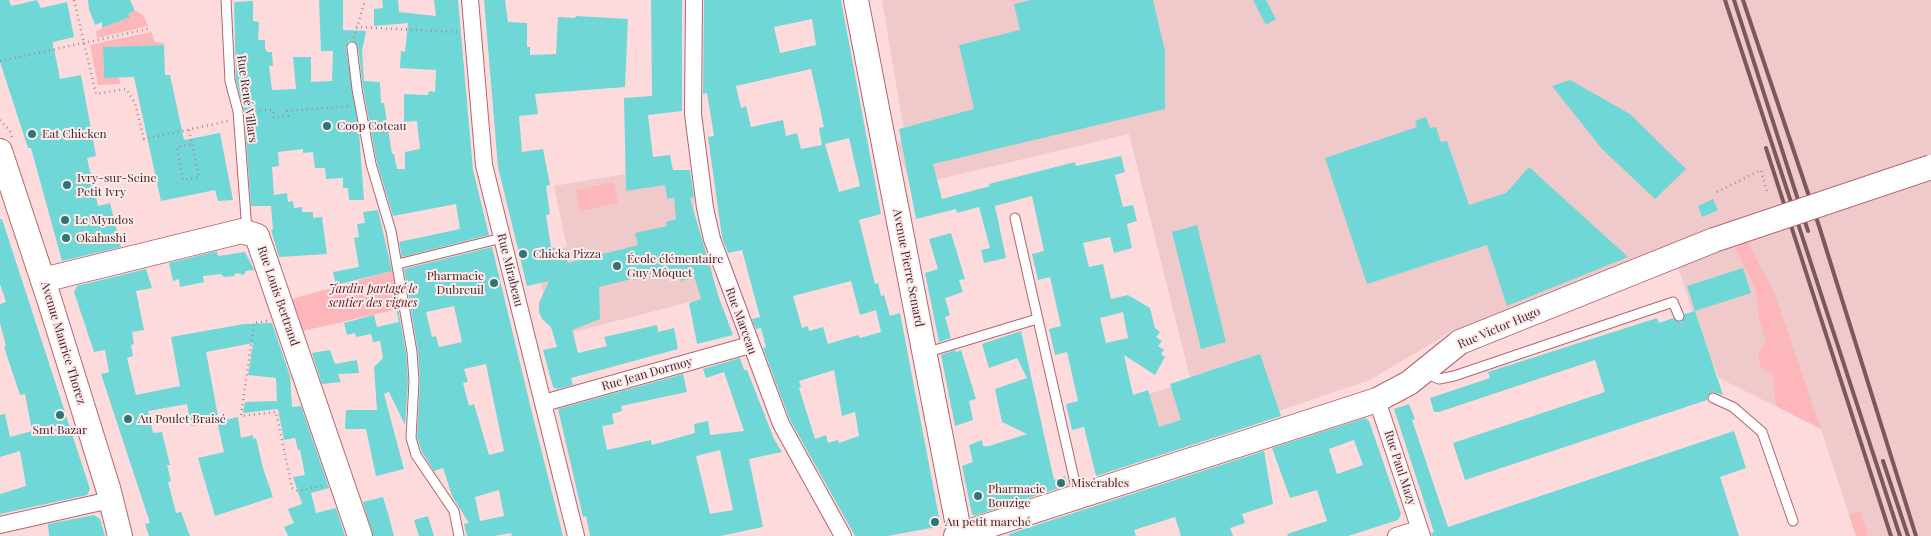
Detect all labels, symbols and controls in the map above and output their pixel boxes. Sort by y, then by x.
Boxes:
street label: Rue René Villars [234,54,260,144]
place label: Coop Coteau [337,119,406,133]
marker: Coop Coteau [321,120,333,132]
place label: Eat Chicken [42,127,107,141]
marker: Eat Chicken [26,128,38,140]
place label: Ivry-sur-Seine Petit Ivry [77,171,157,199]
marker: Ivry-sur-Seine Petit Ivry [61,179,73,191]
street label: Avenue Pierre Semard [889,208,927,328]
place label: Le Myndos [75,213,134,227]
marker: Le Myndos [59,214,71,226]
place label: Okahashi [76,231,126,245]
marker: Okahashi [60,232,72,244]
street label: Rue Mirabeau [494,232,526,308]
street label: Rue Louis Bertrand [254,244,302,348]
place label: Chicka Pizza [533,247,601,261]
marker: Chicka Pizza [517,248,529,260]
place label: École élémentaire Guy Môquet [627,252,723,280]
marker: École élémentaire Guy Môquet [611,260,623,272]
place label: Pharmacie Dubreuil [427,269,484,297]
marker: Pharmacie Dubreuil [488,277,500,289]
street label: Avenue Maurice Thorez [37,280,89,406]
park label: Jardin partagé le sentier des vignes [329,282,417,310]
street label: Rue Marceau [722,286,760,356]
street label: Rue Victor Hugo [1456,304,1542,352]
street label: Rue Jean Dormoy [600,354,694,394]
marker: Smt Bazar [54,409,66,421]
place label: Au Poulet Braisé [138,412,226,426]
marker: Au Poulet Braisé [122,413,134,425]
place label: Smt Bazar [33,423,87,437]
street label: Rue Paul Mazy [1381,429,1419,507]
place label: Misérables [1071,476,1129,490]
marker: Misérables [1055,477,1067,489]
place label: Pharmacie Bouzige [988,482,1045,510]
marker: Pharmacie Bouzige [972,490,984,502]
place label: Au petit marché [945,515,1031,529]
marker: Au petit marché [929,516,941,528]

